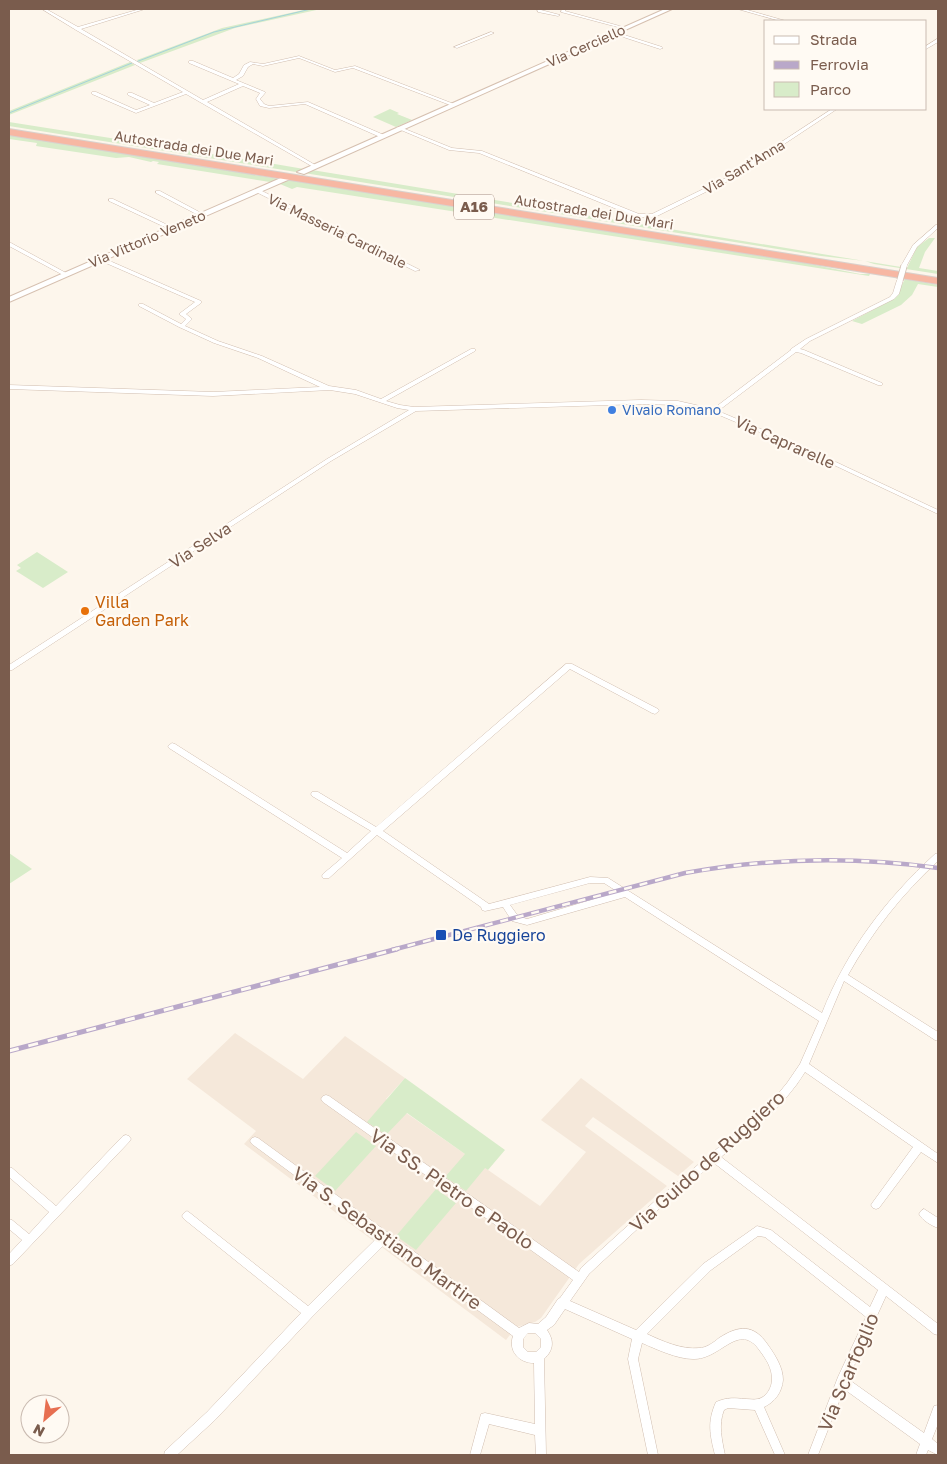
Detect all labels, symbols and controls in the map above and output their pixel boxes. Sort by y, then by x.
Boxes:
legend [764,20,927,110]
street label: Via Cerciello [544,21,628,70]
text: Strada [810,30,857,48]
text: Ferrovia [810,55,869,73]
text: Parco [810,80,851,98]
street label: Autostrada dei Due Mari [113,127,275,168]
street label: Via Sant'Anna [700,136,788,198]
street label: Via Masseria Cardinale [265,190,409,272]
street label: Autostrada dei Due Mari [513,191,675,232]
road number: A16 [454,194,494,220]
street label: Via Vittorio Veneto [86,206,208,271]
place label: Vivaio Romano [622,401,721,418]
marker: Vivaio Romano [606,404,618,416]
street label: Via Caprarelle [732,411,838,473]
street label: Via Selva [165,518,235,572]
place label: Villa Garden Park [95,592,189,630]
marker: Villa Garden Park [79,605,91,617]
place label: De Ruggiero [452,925,546,945]
marker: De Ruggiero [434,928,448,942]
street label: Via Guido de Ruggiero [624,1085,789,1236]
street label: Via SS. Pietro e Paolo [366,1123,539,1254]
street label: Via S. Sebastiano Martire [288,1161,486,1314]
street label: Via Scarfoglio [812,1309,883,1435]
north arrow [20,1394,70,1444]
text: N [30,1421,47,1441]

